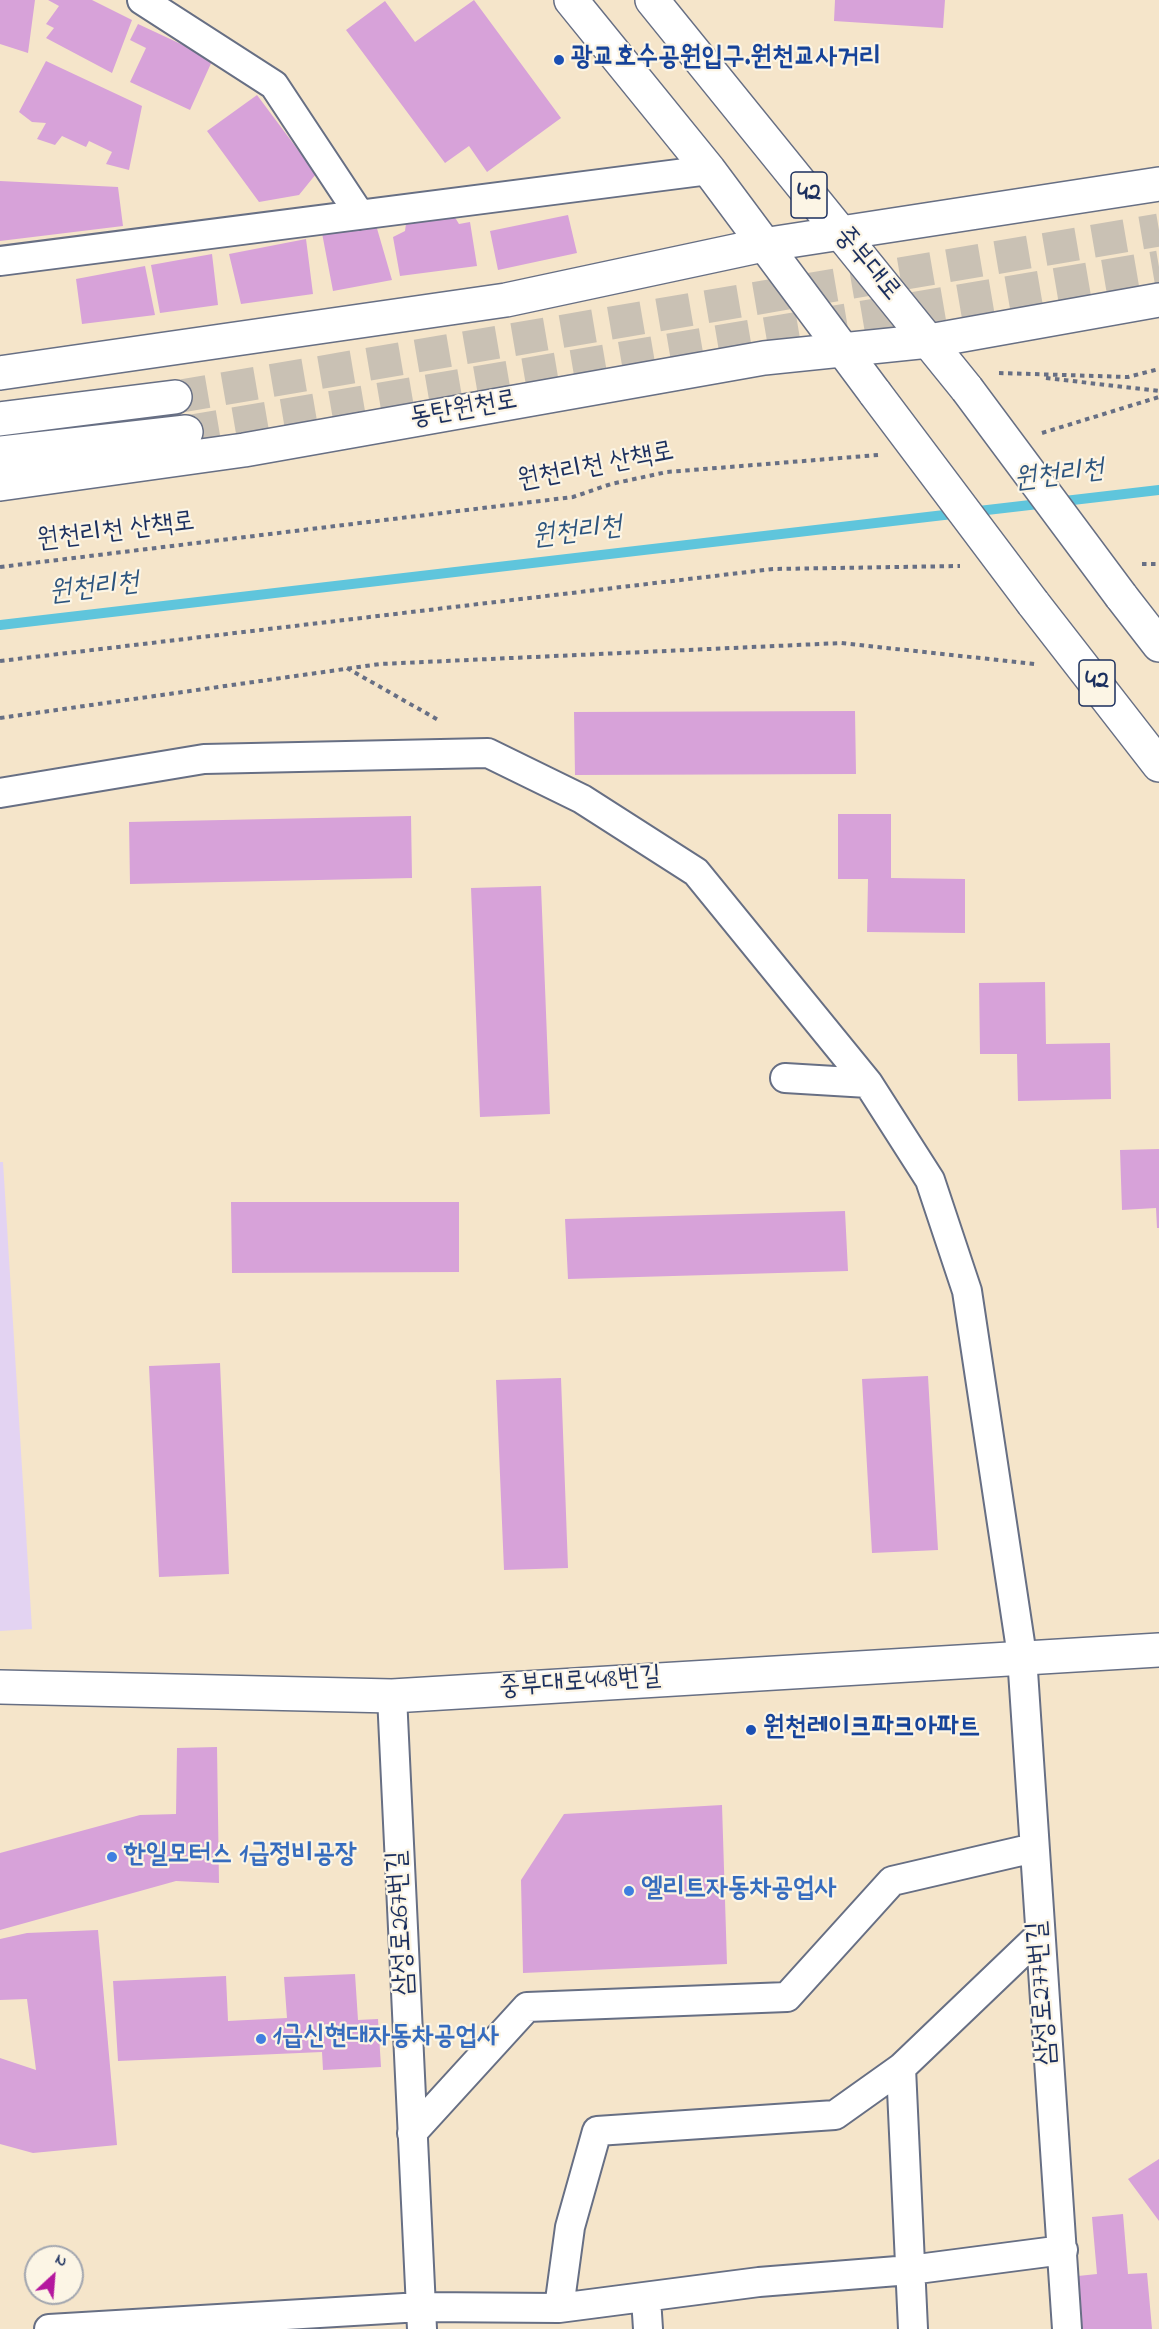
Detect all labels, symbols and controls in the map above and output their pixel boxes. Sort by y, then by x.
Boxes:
place label: 광교호수공원입구.원천교사거리 [571,44,881,76]
marker: 광교호수공원입구.원천교사거리 [552,53,566,67]
road number: 42 [791,172,827,218]
street label: 중부대로 [826,221,906,309]
street label: 동탄원천로 [408,386,520,436]
street label: 원천리천 산책로 [515,437,677,499]
water label: 원천리천 [1012,455,1106,499]
street label: 원천리천 산책로 [35,507,197,559]
water label: 원천리천 [530,512,624,556]
water label: 원천리천 [47,568,141,612]
road number: 42 [1079,660,1115,706]
street label: 중부대로448번길 [498,1662,662,1706]
place label: 원천레이크파크아파트 [763,1714,980,1746]
marker: 원천레이크파크아파트 [744,1723,758,1737]
place label: 한일모터스 1급정비공장 [124,1841,357,1873]
marker: 한일모터스 1급정비공장 [105,1850,119,1864]
street label: 삼성로267번길 [383,1850,423,1996]
place label: 엘리트자동차공업사 [641,1875,837,1907]
marker: 엘리트자동차공업사 [622,1884,636,1898]
street label: 삼성로277번길 [1023,1920,1065,2066]
place label: 1급신현대자동차공업사 [273,2023,499,2055]
marker: 1급신현대자동차공업사 [254,2032,268,2046]
north arrow [24,2245,84,2305]
text: N [51,2247,71,2274]

